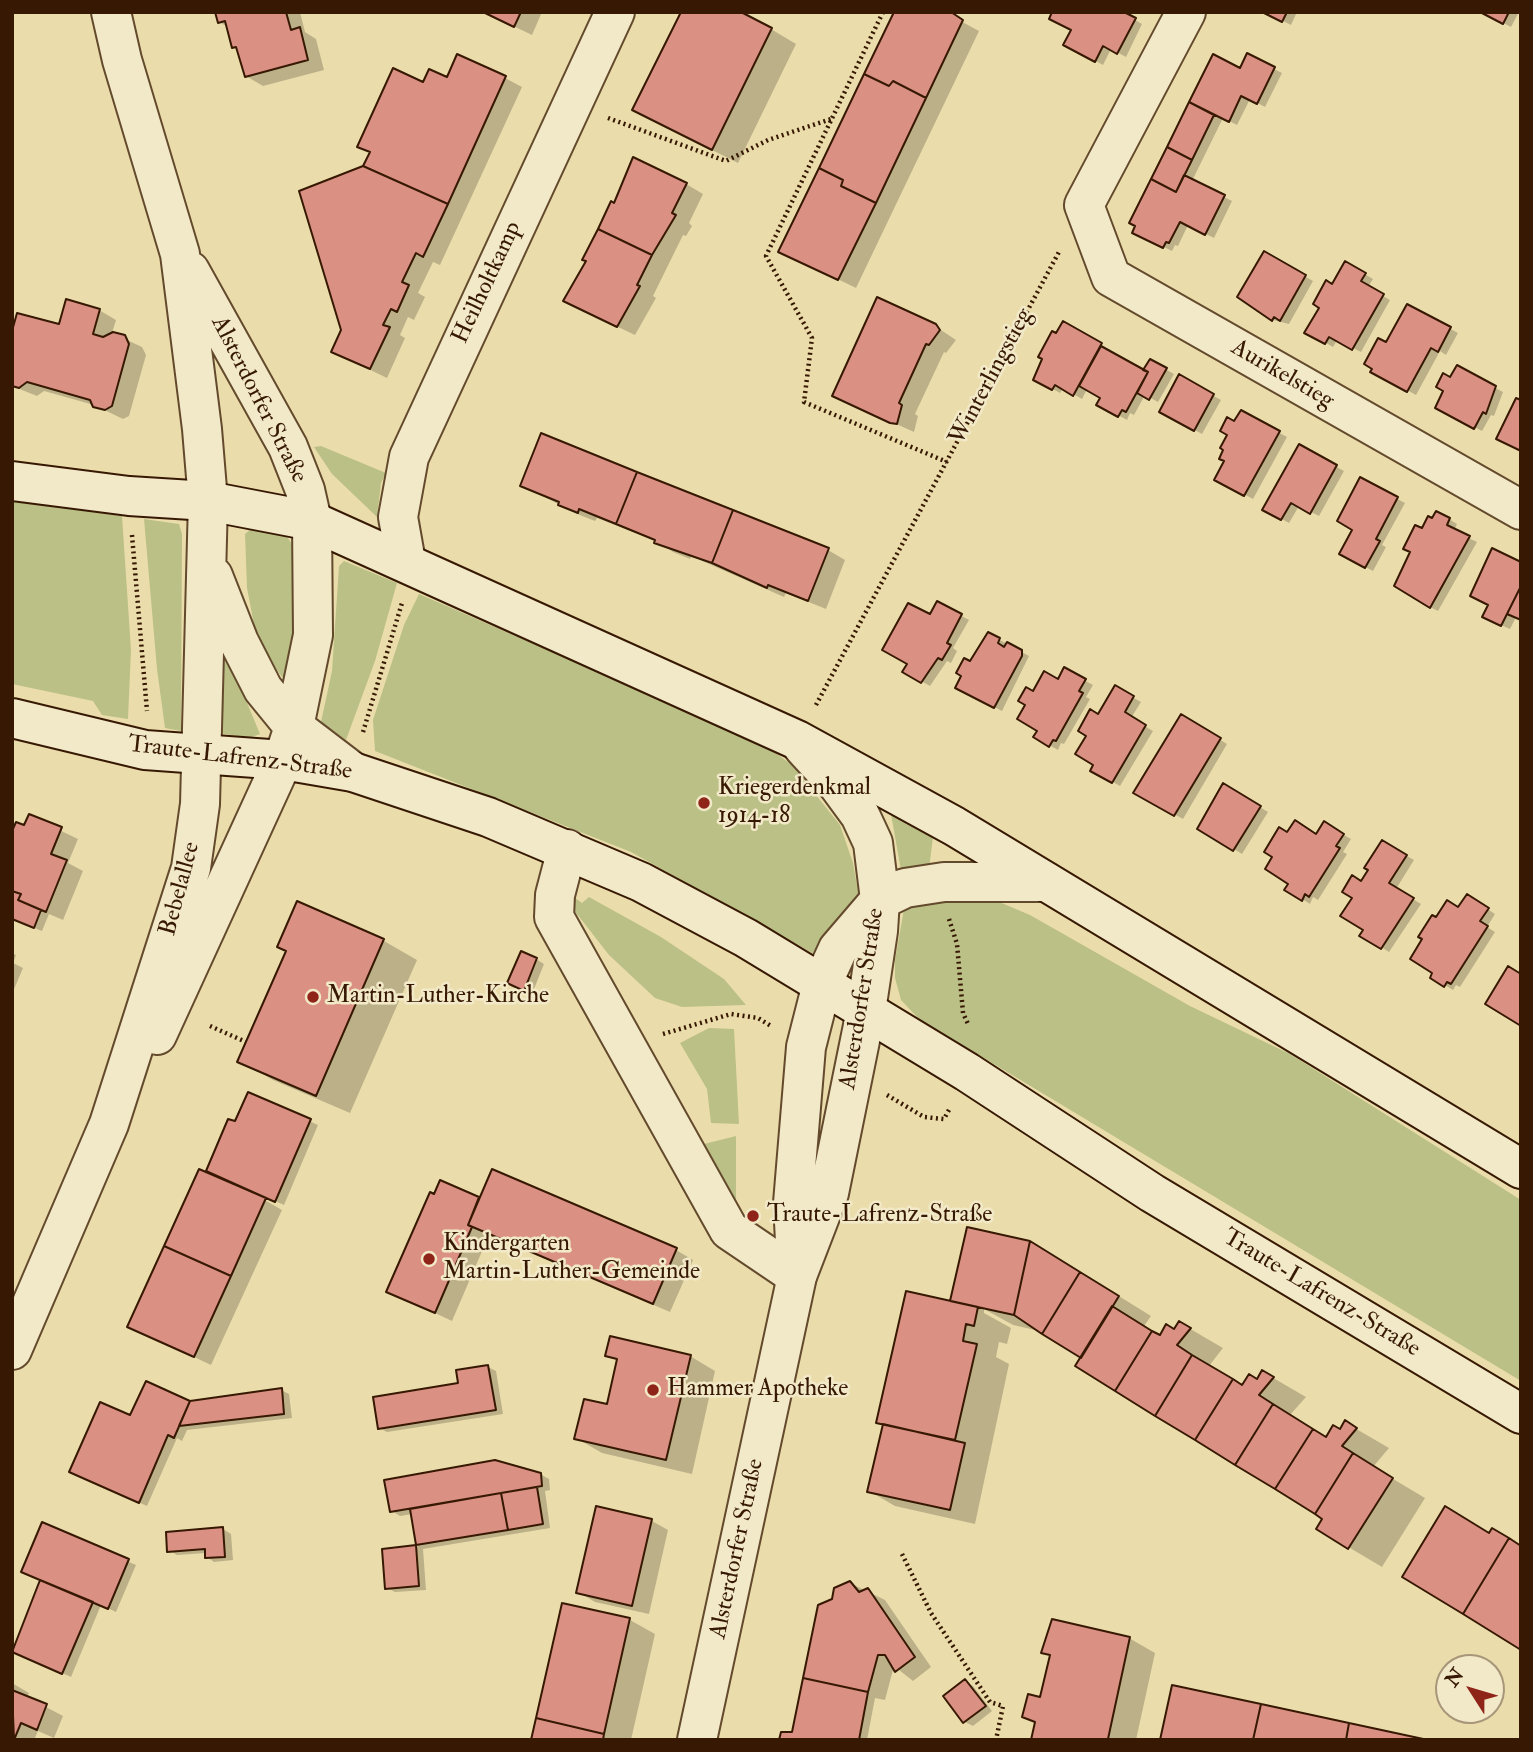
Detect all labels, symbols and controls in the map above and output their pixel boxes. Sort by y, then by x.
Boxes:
street label: Heilholtkamp [447,217,529,349]
street label: Winterlingstieg [944,304,1040,450]
street label: Alsterdorfer Straße [204,312,312,488]
street label: Aurikelstieg [1225,334,1339,416]
street label: Traute-Lafrenz-Straße [126,731,354,787]
place label: Kriegerdenkmal 1914-18 [718,775,871,831]
marker: Kriegerdenkmal 1914-18 [696,795,712,811]
street label: Bebelallee [155,839,207,939]
street label: Alsterdorfer Straße [834,906,892,1092]
place label: Martin-Luther-Kirche [327,983,549,1011]
marker: Martin-Luther-Kirche [305,989,321,1005]
place label: Traute-Lafrenz-Straße [767,1202,992,1230]
marker: Traute-Lafrenz-Straße [745,1208,761,1224]
street label: Traute-Lafrenz-Straße [1217,1224,1425,1364]
place label: Kindergarten Martin-Luther-Gemeinde [443,1231,700,1287]
marker: Kindergarten Martin-Luther-Gemeinde [421,1251,437,1267]
place label: Hammer Apotheke [667,1376,848,1404]
marker: Hammer Apotheke [645,1382,661,1398]
street label: Alsterdorfer Straße [705,1456,771,1642]
north arrow [1435,1654,1505,1724]
text: N [1440,1664,1470,1692]

